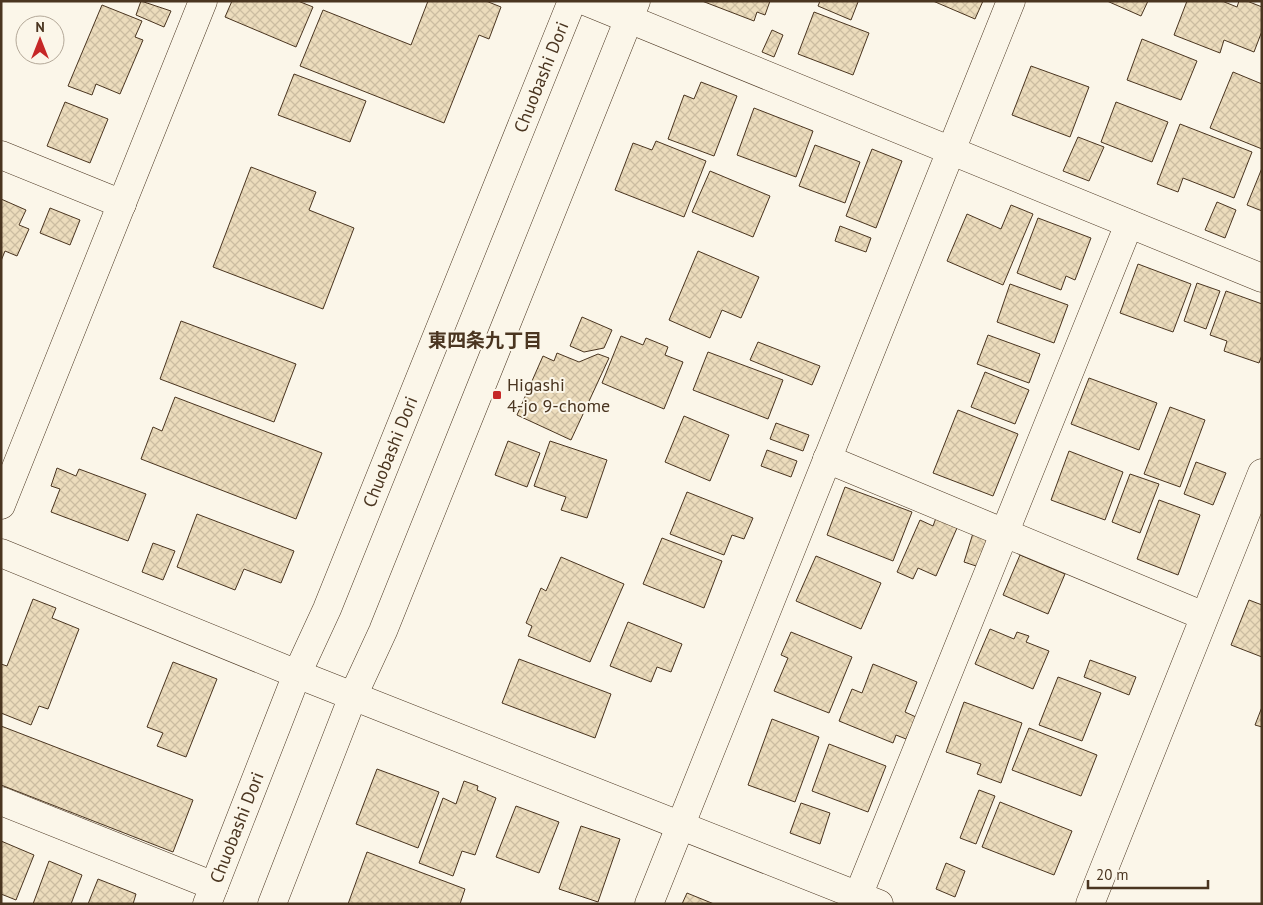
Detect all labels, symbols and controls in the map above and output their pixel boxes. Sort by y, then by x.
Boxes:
north arrow [15,15,65,65]
text: N [35,18,45,36]
street label: Chuobashi Dori [508,18,574,136]
district label: 東四条九丁目 [428,328,542,352]
place label: Higashi 4-jo 9-chome [507,373,610,417]
marker: Higashi 4-jo 9-chome [491,389,503,401]
street label: Chuobashi Dori [357,393,423,511]
street label: Chuobashi Dori [204,768,269,886]
scale bar [1088,858,1208,890]
text: 20 m [1096,865,1129,884]

